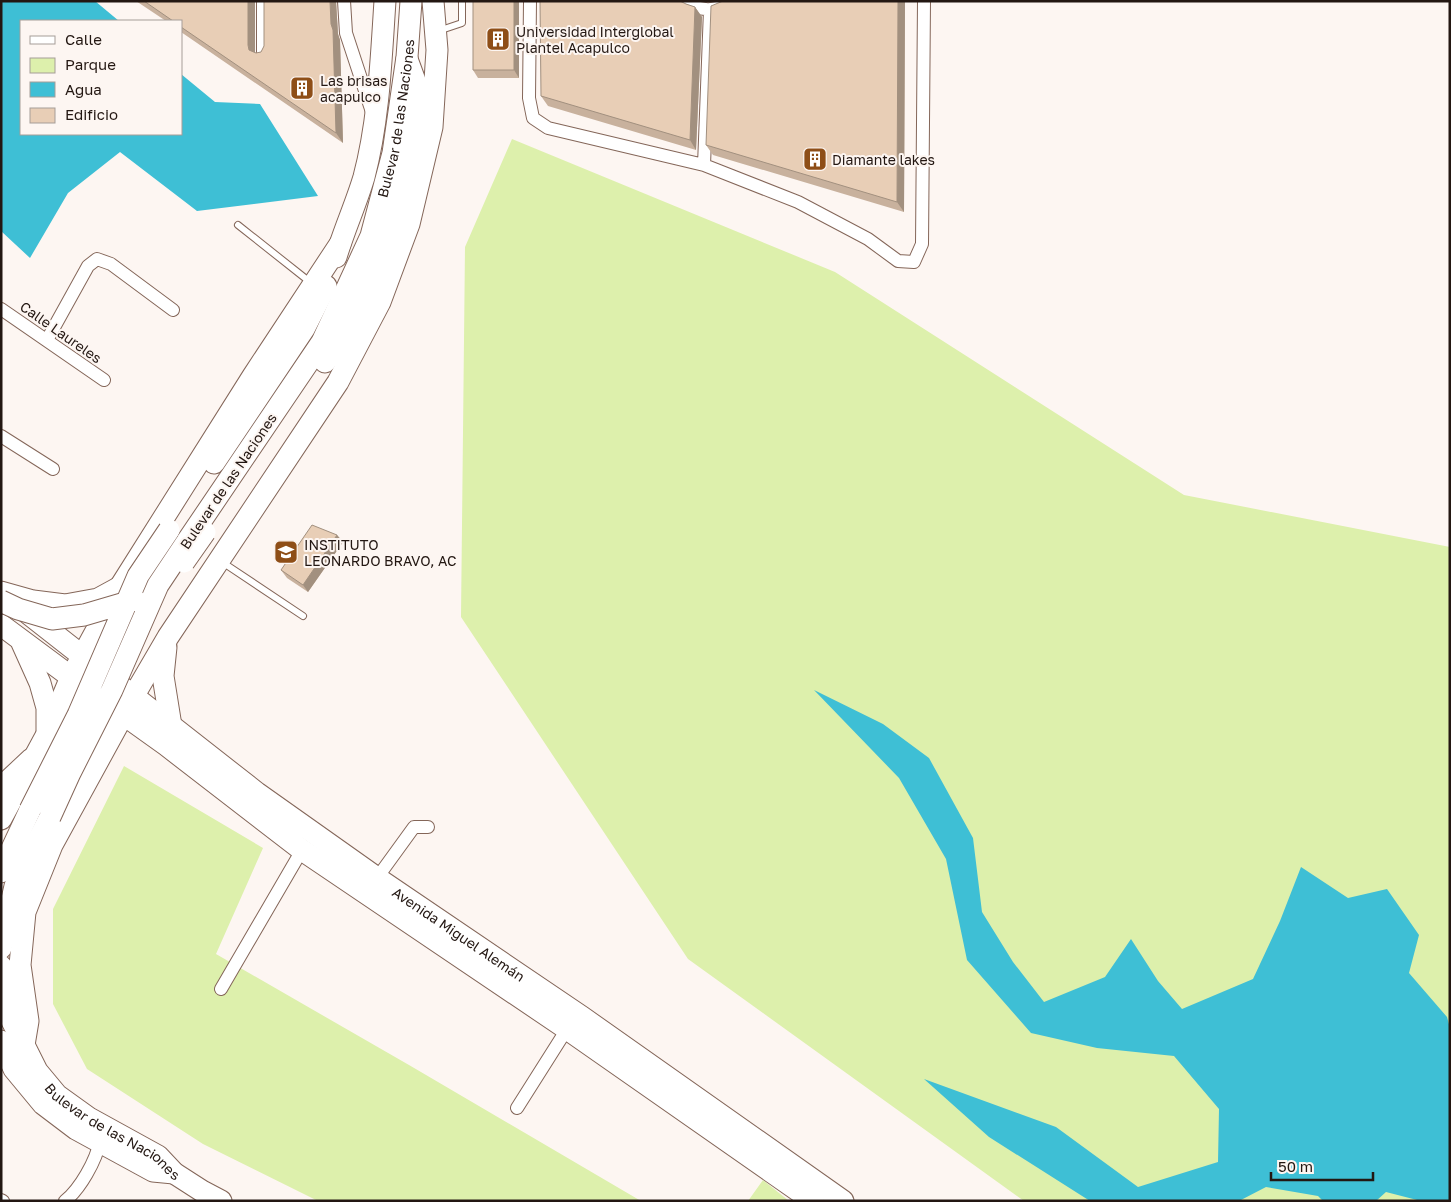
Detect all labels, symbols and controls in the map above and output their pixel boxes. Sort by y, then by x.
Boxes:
legend [20,20,182,135]
place label: Universidad Interglobal Plantel Acapulco [516,23,674,56]
building icon: Universidad Interglobal Plantel Acapulco [485,26,511,52]
text: Calle [65,30,102,48]
street label: Bulevar de las Naciones [373,39,417,199]
text: Parque [65,55,116,73]
place label: Las brisas acapulco [320,72,388,105]
building icon: Las brisas acapulco [289,75,315,101]
text: Agua [65,80,102,98]
text: Edificio [65,105,118,123]
building icon: Diamante lakes [802,146,828,172]
place label: Diamante lakes [832,151,935,168]
street label: Calle Laureles [17,298,105,366]
street label: Bulevar de las Naciones [176,410,280,552]
place label: INSTITUTO LEONARDO BRAVO, AC [304,536,457,569]
school or university icon: INSTITUTO LEONARDO BRAVO, AC [273,539,299,565]
street label: Avenida Miguel Alemán [390,883,528,984]
street label: Bulevar de las Naciones [42,1079,183,1183]
scale bar [1271,1150,1374,1182]
text: 50 m [1278,1157,1313,1175]

